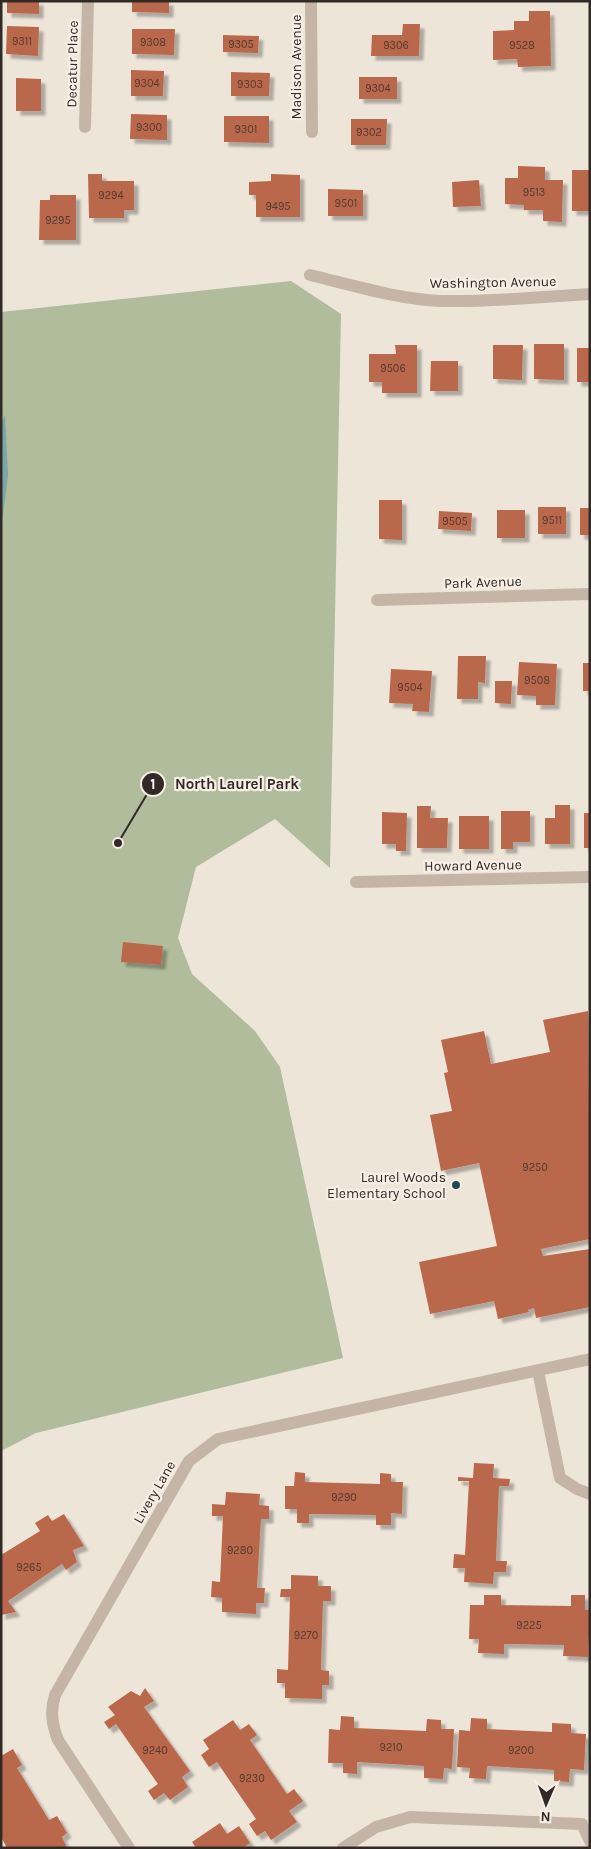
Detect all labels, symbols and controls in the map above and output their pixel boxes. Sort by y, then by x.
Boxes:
street label: Madison Avenue [288,15,305,119]
street label: Decatur Place [63,20,82,108]
house number: 9311 [12,35,32,48]
house number: 9308 [140,36,166,49]
house number: 9305 [228,38,254,51]
house number: 9306 [383,39,409,52]
house number: 9528 [509,39,535,52]
house number: 9304 [134,77,160,90]
house number: 9303 [237,78,263,91]
house number: 9304 [365,82,391,95]
house number: 9300 [136,121,162,134]
house number: 9301 [234,123,258,136]
house number: 9302 [356,126,382,139]
house number: 9513 [523,186,545,199]
house number: 9294 [98,189,124,202]
house number: 9501 [335,197,357,210]
house number: 9495 [265,200,291,213]
house number: 9295 [45,214,71,227]
street label: Washington Avenue [429,273,557,292]
house number: 9506 [380,362,406,375]
house number: 9511 [542,514,562,527]
house number: 9505 [442,515,468,528]
street label: Park Avenue [444,573,522,592]
house number: 9508 [524,674,550,687]
house number: 9504 [397,681,423,694]
callout: North Laurel Park [140,769,309,799]
text: 1 [150,775,156,793]
text: North Laurel Park [175,775,299,793]
street label: Howard Avenue [424,856,522,875]
house number: 9250 [522,1161,548,1174]
place label: Laurel Woods Elementary School [327,1169,446,1202]
marker: Laurel Woods Elementary School [450,1179,462,1191]
street label: Livery Lane [130,1458,179,1527]
house number: 9290 [331,1491,357,1504]
house number: 9280 [227,1544,253,1557]
house number: 9265 [16,1561,42,1574]
house number: 9225 [516,1619,542,1632]
house number: 9270 [294,1629,318,1642]
house number: 9210 [380,1741,402,1754]
house number: 9240 [142,1744,168,1757]
house number: 9200 [508,1744,534,1757]
house number: 9230 [239,1772,265,1785]
north arrow [521,1779,571,1829]
text: N [540,1808,551,1825]

